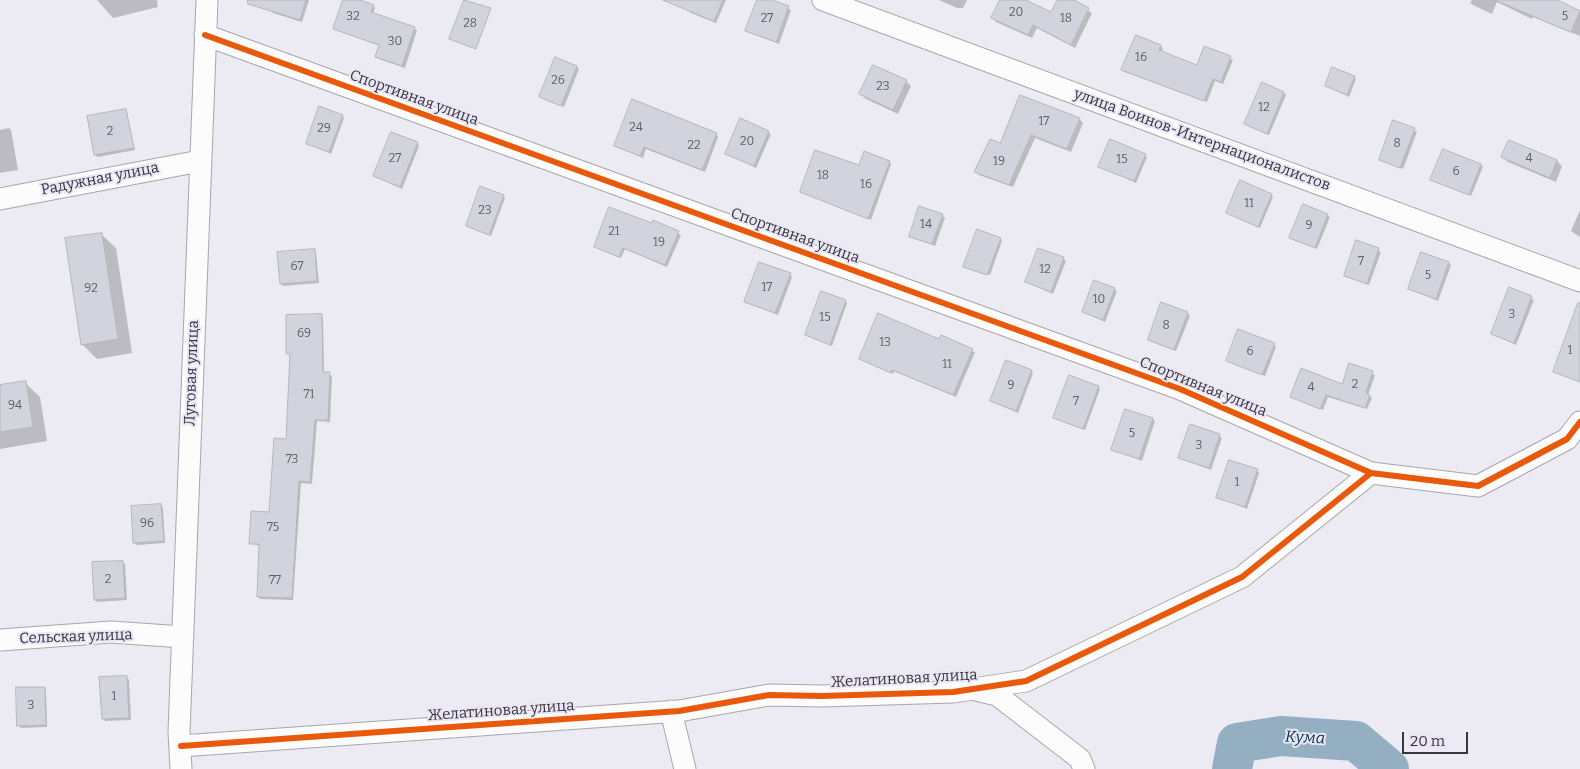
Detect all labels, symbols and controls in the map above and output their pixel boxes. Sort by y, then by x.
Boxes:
house number: 20 [1009,6,1023,20]
house number: 32 [346,10,360,24]
house number: 5 [1562,10,1568,24]
house number: 27 [761,12,773,26]
house number: 18 [1060,12,1072,26]
house number: 28 [463,17,477,31]
house number: 30 [388,35,402,49]
house number: 16 [1135,51,1147,65]
street label: Спортивная улица [347,66,481,130]
house number: 26 [551,74,565,88]
house number: 23 [876,80,890,94]
street label: улица Воинов-Интернационалистов [1071,85,1333,195]
house number: 12 [1258,101,1270,115]
house number: 17 [1039,115,1049,129]
house number: 24 [629,121,643,135]
house number: 29 [317,122,331,136]
house number: 2 [107,125,113,139]
house number: 20 [740,135,754,149]
house number: 8 [1393,137,1401,151]
house number: 22 [687,139,701,153]
house number: 27 [389,152,401,166]
house number: 4 [1525,152,1533,166]
house number: 15 [1116,153,1128,167]
house number: 19 [993,155,1005,169]
street label: Радужная улица [39,159,161,199]
house number: 6 [1452,165,1460,179]
house number: 18 [817,169,829,183]
house number: 16 [860,178,872,192]
house number: 11 [1244,197,1254,211]
house number: 23 [478,204,492,218]
street label: Спортивная улица [728,204,862,268]
house number: 14 [920,218,932,232]
house number: 9 [1305,219,1313,233]
house number: 21 [608,225,620,239]
house number: 19 [653,236,665,250]
house number: 7 [1358,255,1364,269]
house number: 67 [291,260,303,274]
house number: 12 [1039,263,1051,277]
house number: 5 [1425,269,1431,283]
house number: 17 [762,281,772,295]
house number: 92 [84,282,98,296]
house number: 10 [1093,293,1105,307]
house number: 3 [1509,308,1515,322]
house number: 15 [819,311,831,325]
house number: 8 [1162,319,1170,333]
street label: Луговая улица [181,320,203,426]
house number: 69 [297,327,311,341]
house number: 13 [879,336,891,350]
house number: 1 [1568,344,1572,358]
house number: 6 [1246,345,1254,359]
street label: Спортивная улица [1137,353,1269,421]
house number: 11 [942,358,952,372]
house number: 2 [1352,378,1358,392]
house number: 9 [1007,379,1015,393]
house number: 4 [1307,381,1315,395]
house number: 71 [304,388,314,402]
house number: 7 [1073,395,1079,409]
house number: 94 [8,399,22,413]
house number: 5 [1129,427,1135,441]
house number: 3 [1196,439,1202,453]
house number: 73 [286,453,298,467]
house number: 1 [1235,476,1239,490]
house number: 96 [140,517,154,531]
house number: 75 [267,521,279,535]
house number: 2 [105,573,111,587]
house number: 77 [269,574,281,588]
street label: Сельская улица [19,626,133,648]
street label: Желатиновая улица [830,666,978,692]
house number: 1 [112,690,116,704]
street label: Желатиновая улица [427,697,575,725]
house number: 3 [28,699,34,713]
scale bar [1405,722,1471,754]
water label: Кума [1285,727,1325,749]
text: 20 m [1410,732,1445,750]

